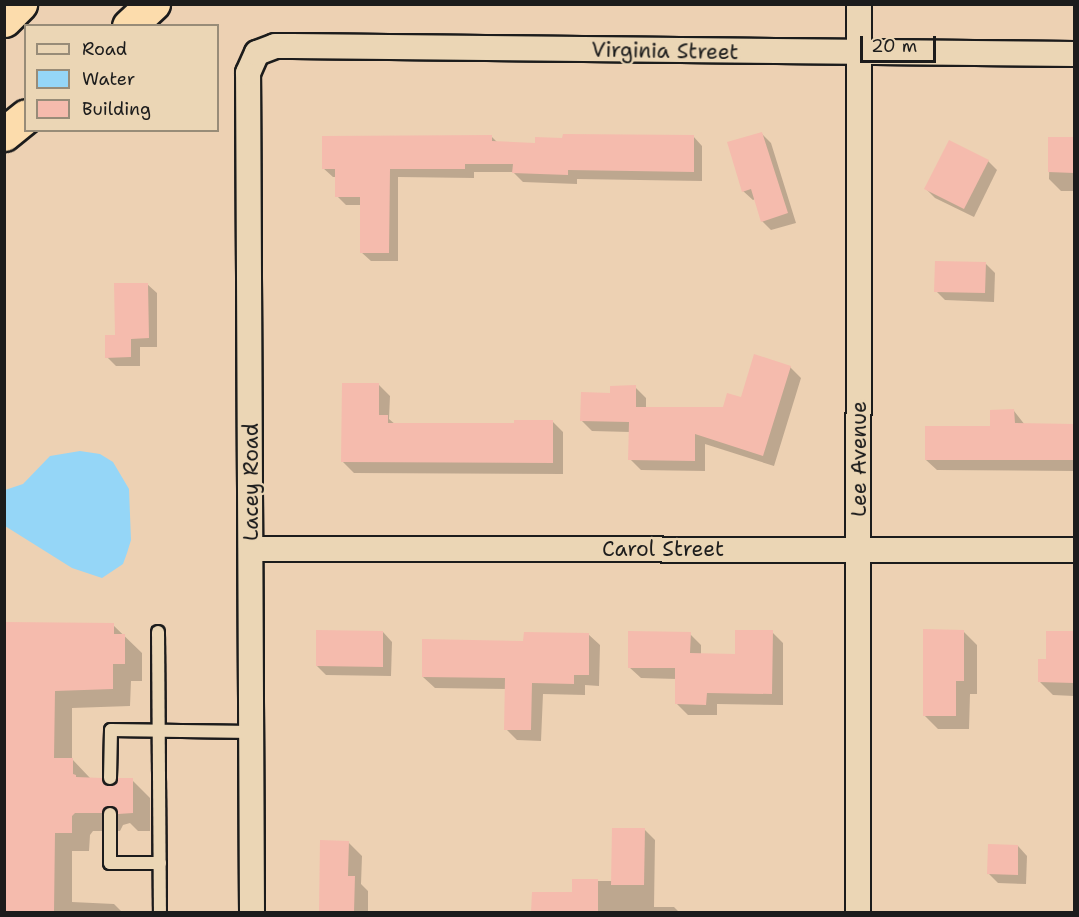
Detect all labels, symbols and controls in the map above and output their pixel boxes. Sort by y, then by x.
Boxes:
legend [24,24,219,132]
scale bar [863,24,940,62]
text: 20 m [871,34,917,58]
text: Road [82,37,127,61]
street label: Virginia Street [591,37,739,65]
text: Water [82,67,135,91]
text: Building [82,97,151,121]
street label: Lee Avenue [846,401,872,517]
street label: Lacey Road [238,423,264,541]
street label: Carol Street [602,536,724,562]

